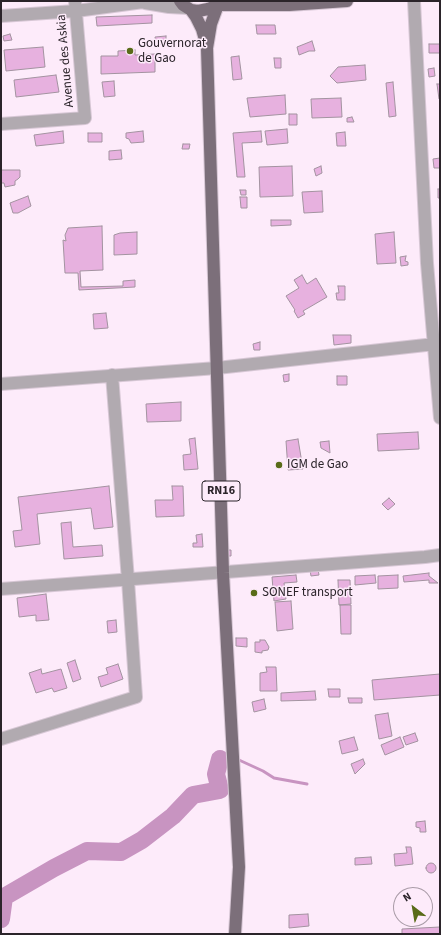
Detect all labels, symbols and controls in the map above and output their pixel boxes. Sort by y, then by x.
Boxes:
street label: Avenue des Askia [54,14,78,108]
place label: Gouvernorat de Gao [138,36,206,67]
marker: Gouvernorat de Gao [125,46,135,56]
place label: IGM de Gao [287,457,348,473]
marker: IGM de Gao [274,460,284,470]
road number: RN16 [202,481,240,501]
place label: SONEF transport [262,585,353,601]
marker: SONEF transport [249,588,259,598]
north arrow [393,887,433,927]
text: N [400,889,414,905]

